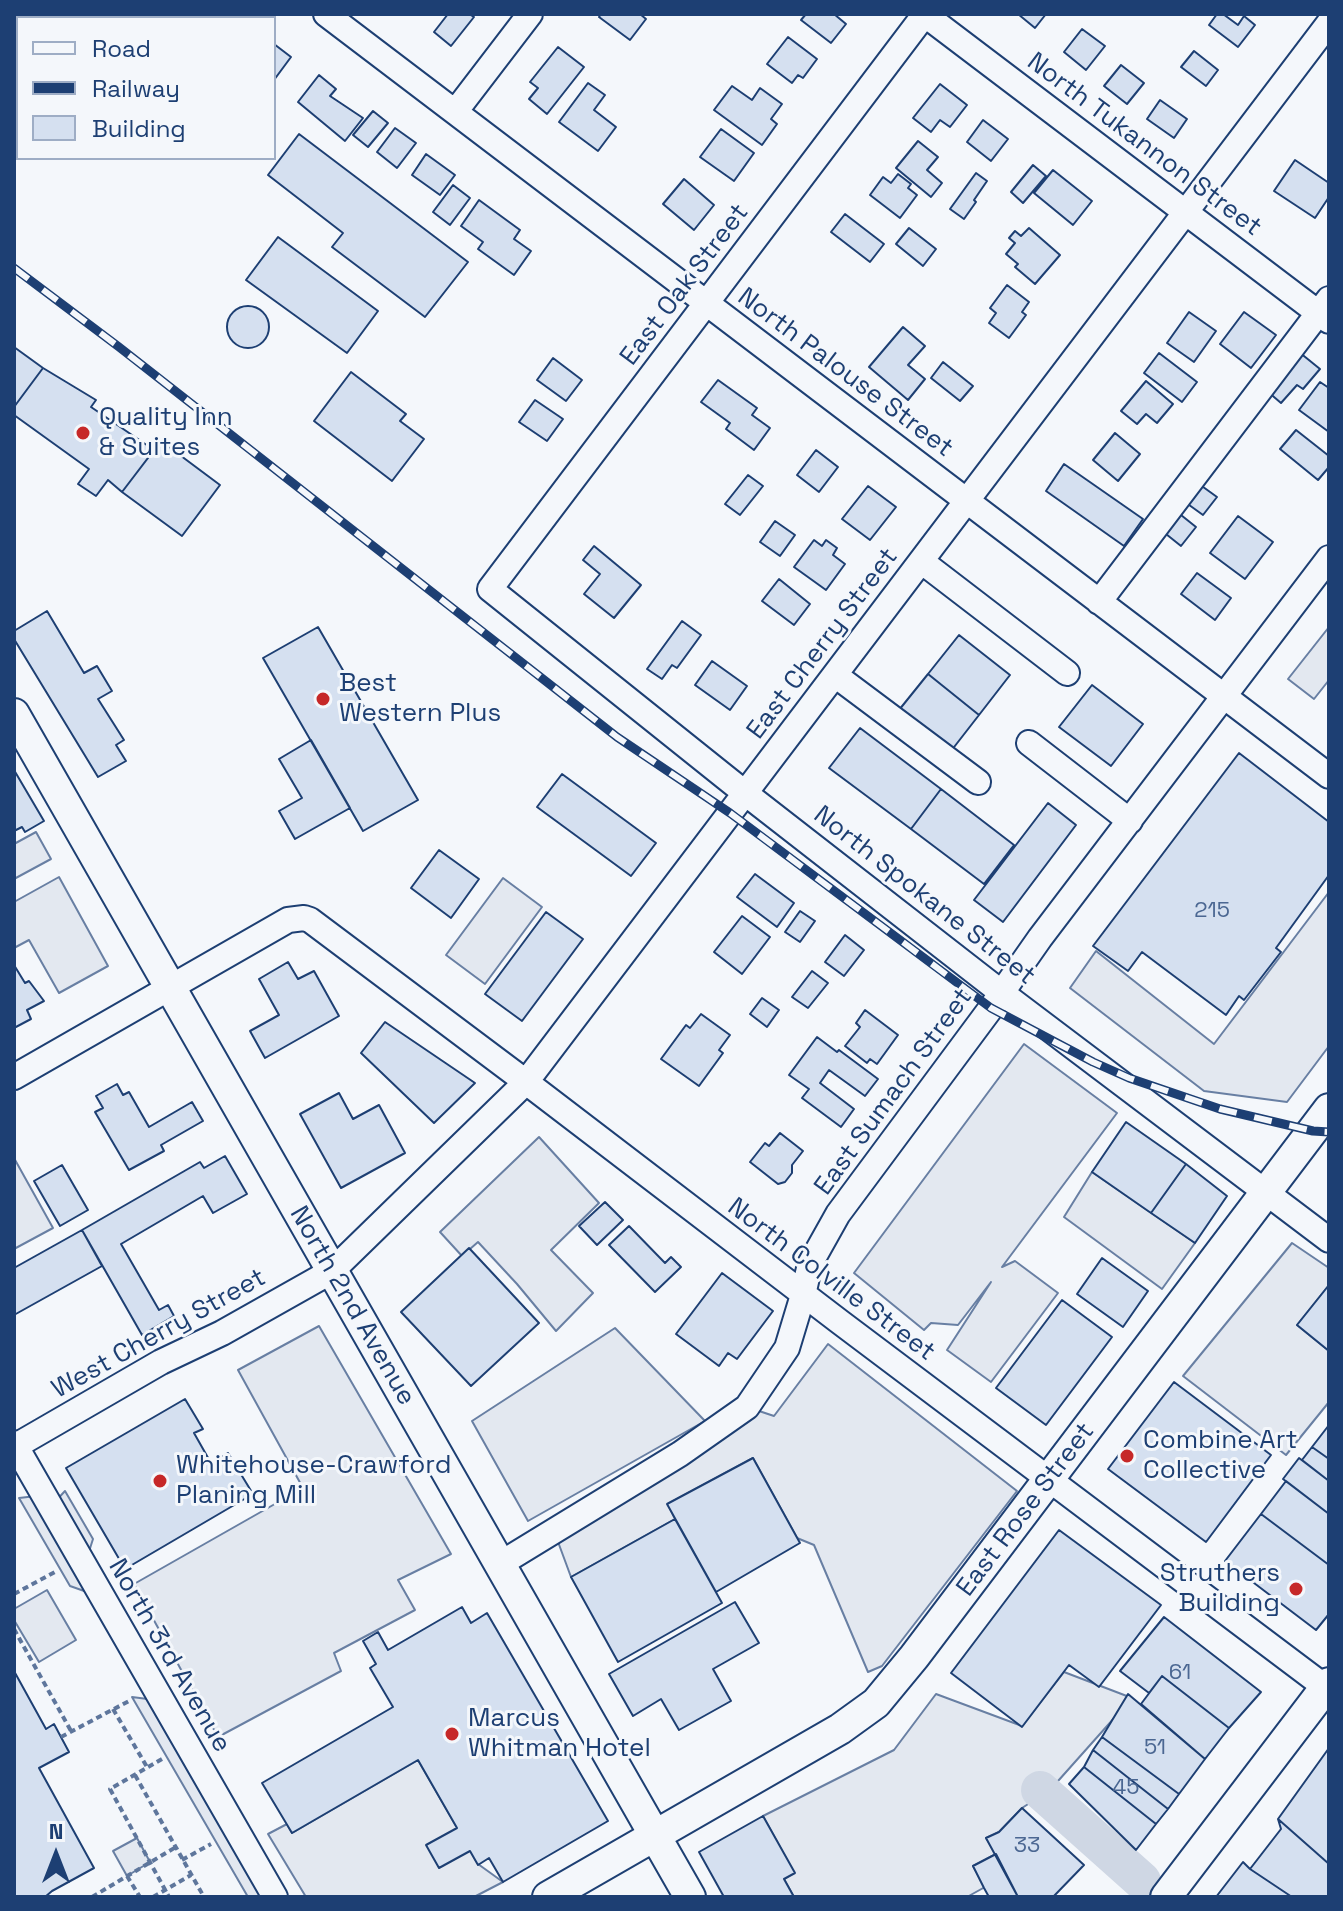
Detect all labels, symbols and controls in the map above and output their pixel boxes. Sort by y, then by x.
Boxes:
legend [16,16,276,160]
text: Road [92,33,151,64]
street label: North Tukannon Street [1021,47,1267,243]
text: Railway [92,73,180,104]
text: Building [92,113,186,144]
street label: East Oak Street [614,198,756,372]
street label: North Palouse Street [731,282,959,464]
place label: Quality Inn & Suites [99,402,233,464]
marker: Quality Inn & Suites [74,424,92,442]
street label: East Cherry Street [741,542,905,746]
place label: Best Western Plus [339,668,501,730]
marker: Best Western Plus [314,690,332,708]
street label: North Spokane Street [807,800,1041,992]
house number: 215 [1194,898,1230,924]
street label: East Sumach Street [809,983,979,1201]
street label: North Colville Street [721,1192,941,1368]
street label: North 2nd Avenue [282,1201,422,1411]
street label: West Cherry Street [47,1262,271,1406]
street label: East Rose Street [951,1417,1101,1603]
place label: Combine Art Collective [1143,1425,1297,1486]
marker: Combine Art Collective [1118,1447,1136,1465]
place label: Whitehouse-Crawford Planing Mill [176,1450,451,1512]
marker: Whitehouse-Crawford Planing Mill [151,1472,169,1490]
street label: North 3rd Avenue [101,1554,237,1758]
place label: Struthers Building [1160,1558,1280,1620]
marker: Struthers Building [1287,1580,1305,1598]
house number: 61 [1169,1660,1191,1686]
place label: Marcus Whitman Hotel [468,1703,651,1764]
marker: Marcus Whitman Hotel [443,1725,461,1743]
house number: 51 [1144,1735,1166,1761]
house number: 45 [1113,1775,1139,1801]
north arrow [16,1815,96,1895]
text: N [49,1817,63,1845]
house number: 33 [1014,1833,1040,1859]

